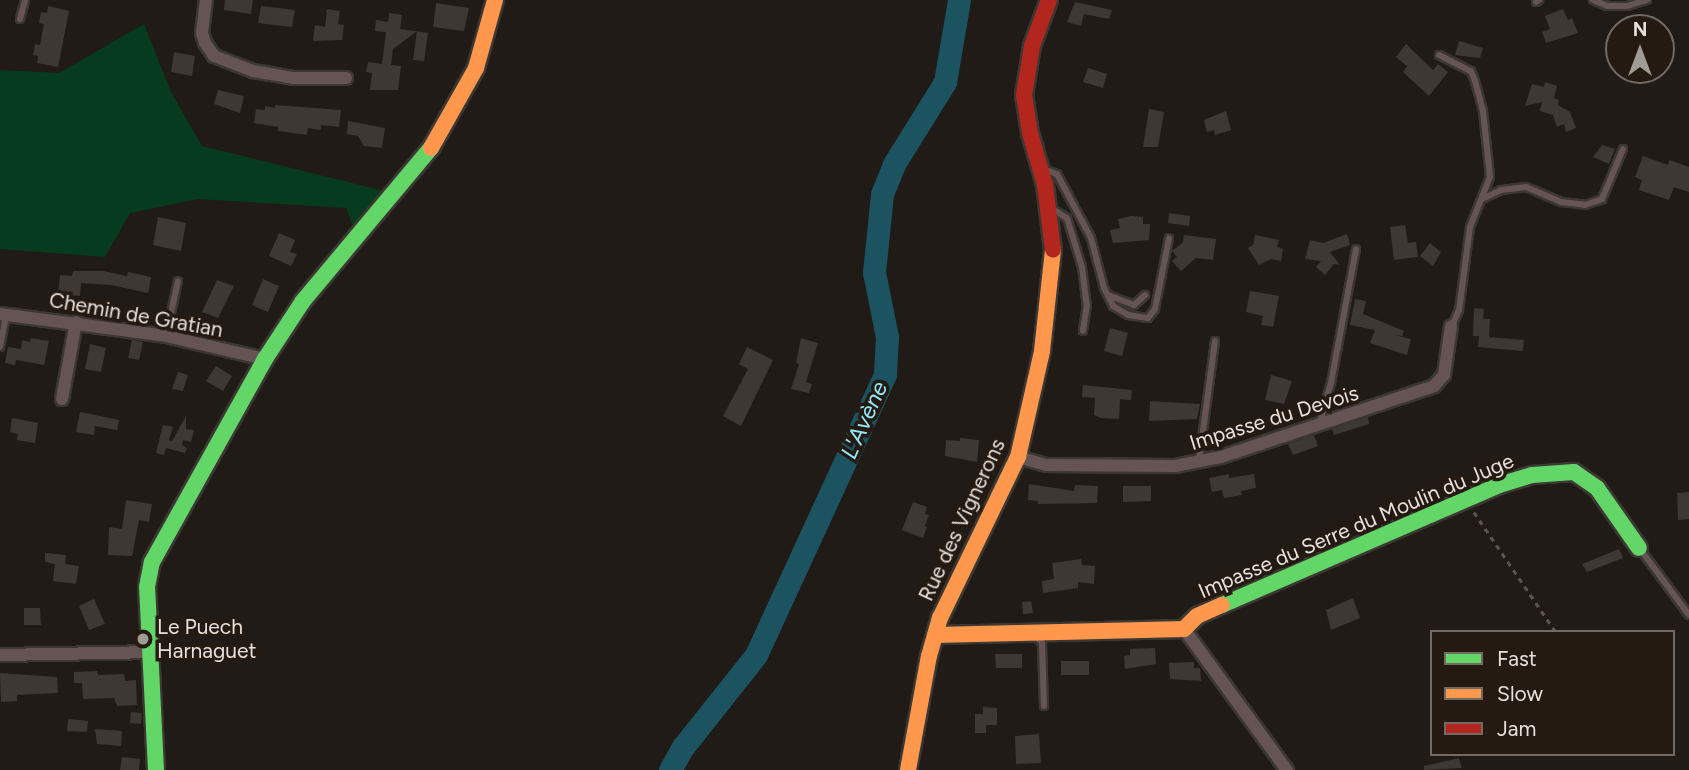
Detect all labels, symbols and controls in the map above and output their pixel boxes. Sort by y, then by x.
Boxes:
north arrow [1605,14,1675,84]
text: N [1633,18,1647,41]
street label: Chemin de Gratian [47,287,225,343]
water label: L'Avène [835,377,893,463]
street label: Impasse du Devois [1187,380,1361,456]
street label: Rue des Vignerons [913,435,1011,605]
street label: Impasse du Serre du Moulin du Juge [1195,448,1517,604]
place label: Le Puech Harnaguet [157,614,256,664]
legend [1430,630,1675,756]
marker: Le Puech Harnaguet [135,631,151,647]
text: Fast [1497,646,1537,671]
text: Slow [1497,681,1543,706]
text: Jam [1497,716,1536,741]

